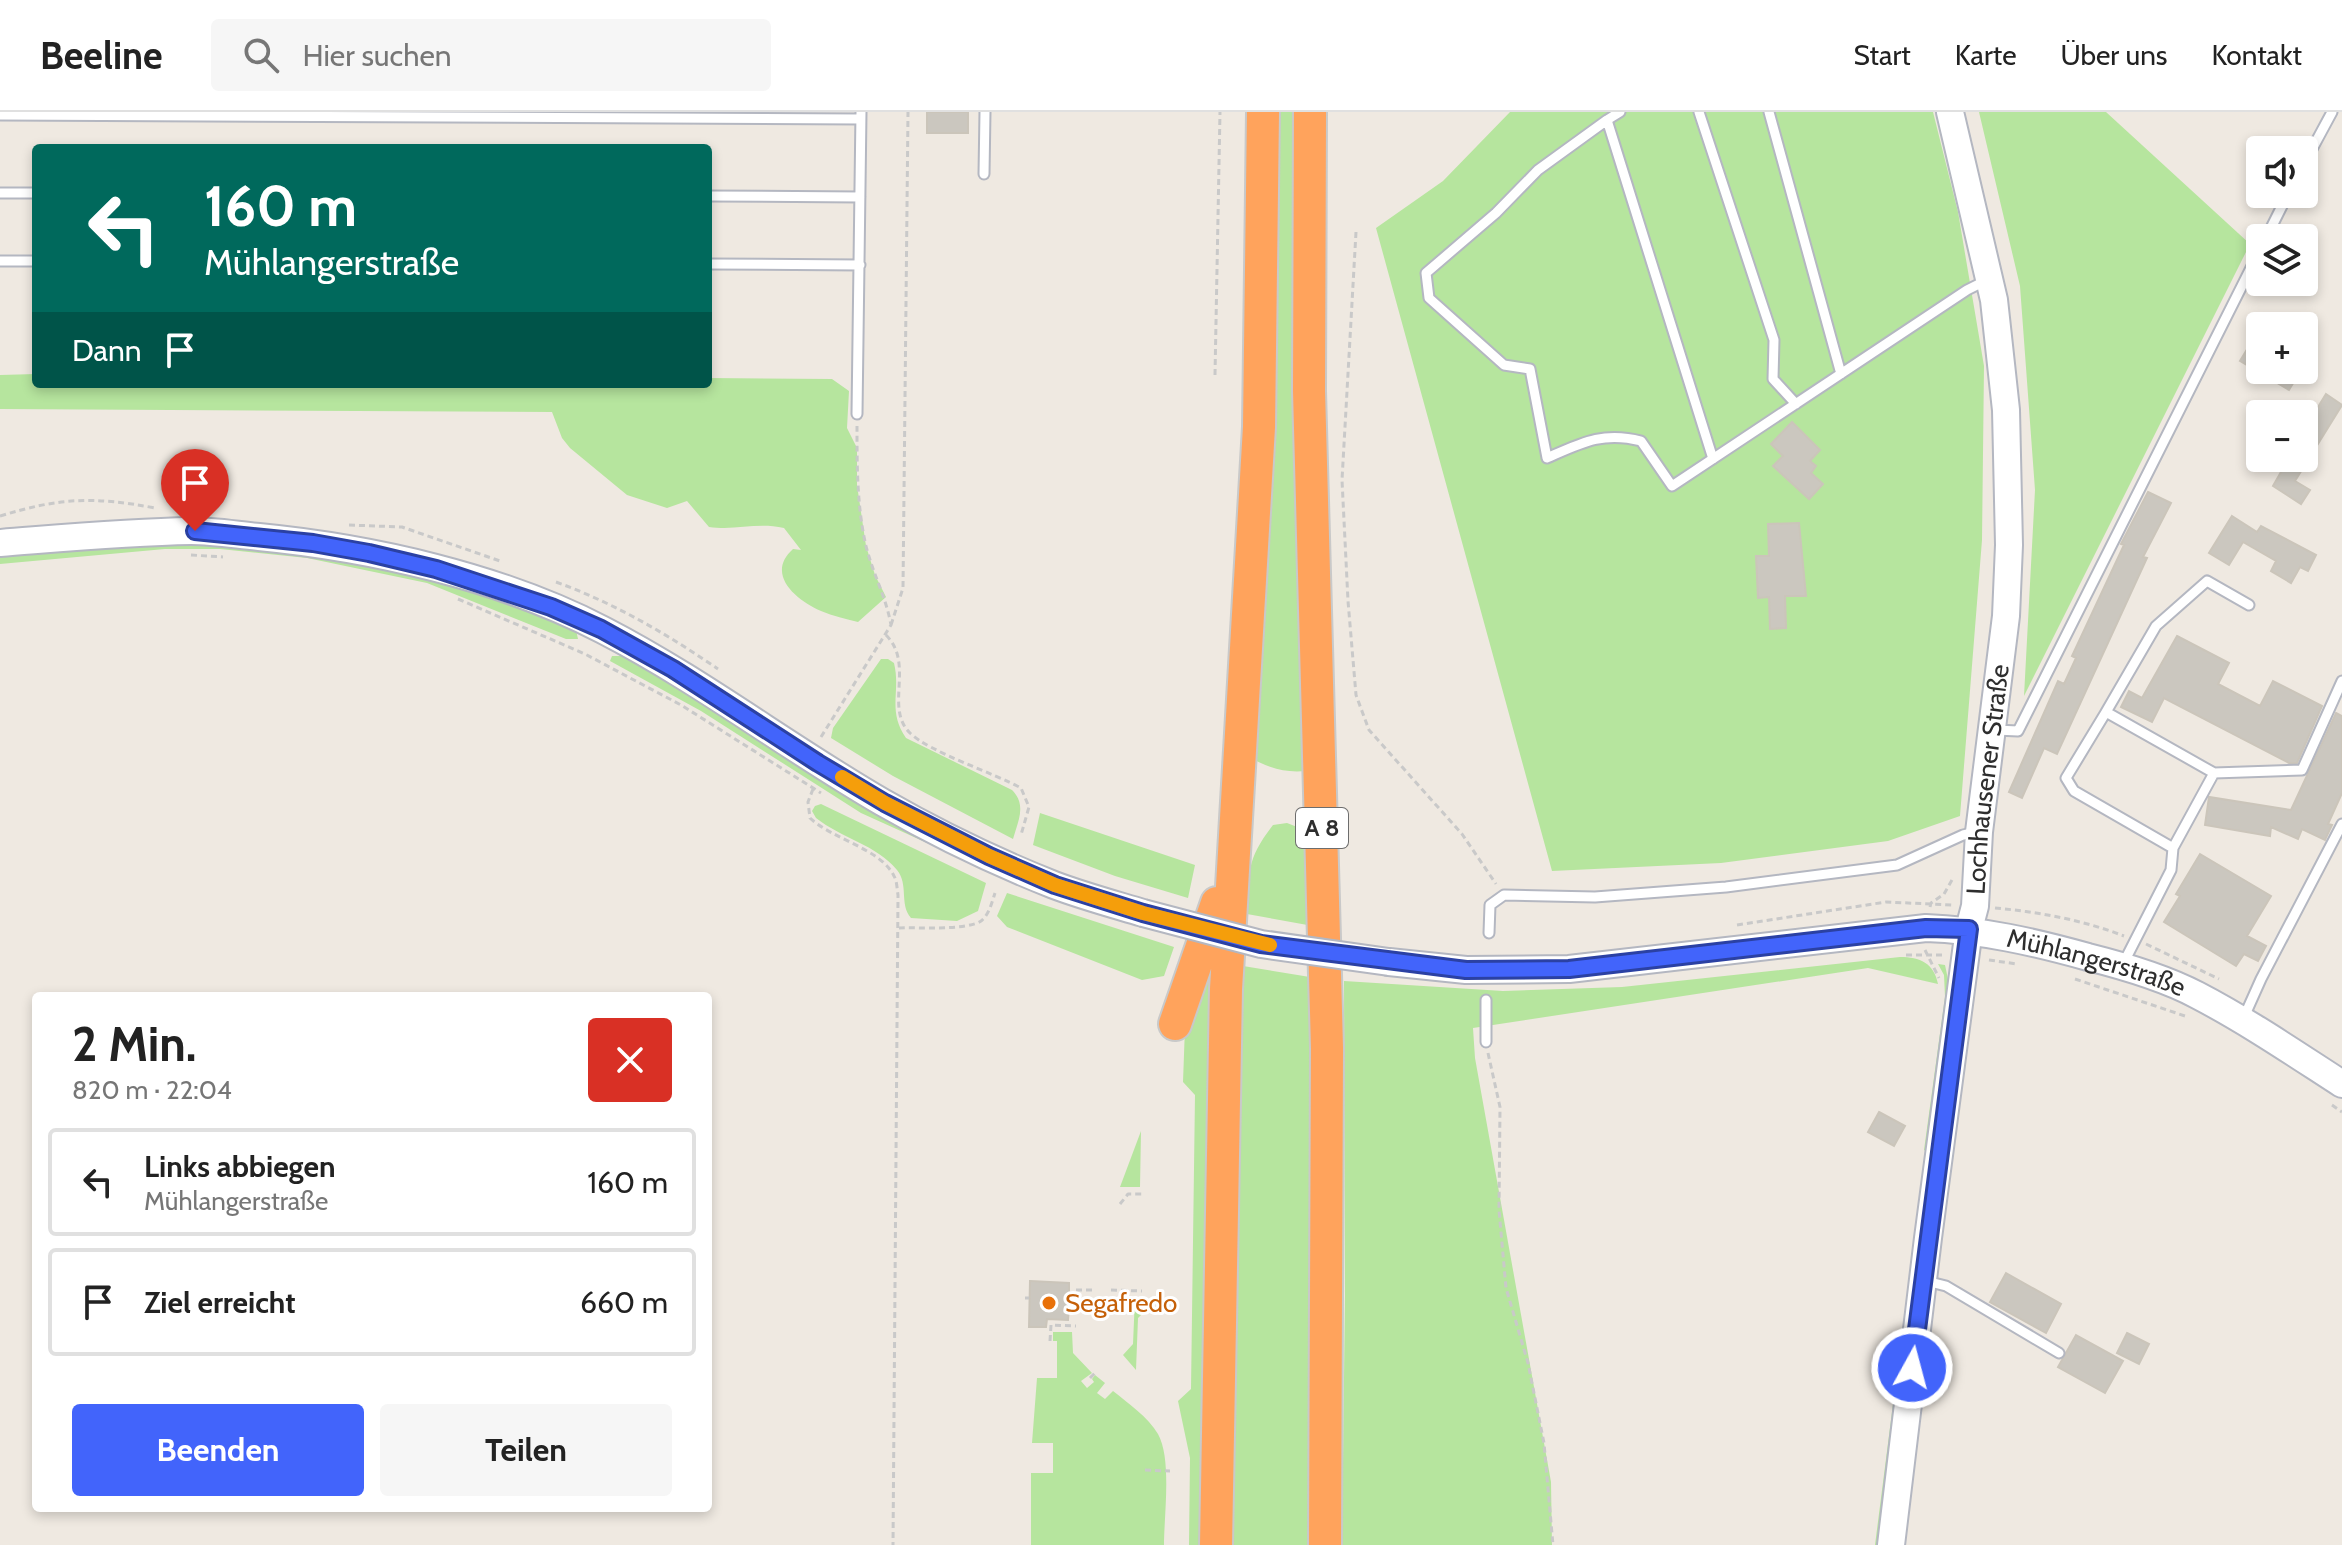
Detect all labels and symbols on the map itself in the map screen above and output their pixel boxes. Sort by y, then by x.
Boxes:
pin [161,449,229,531]
street label: Lochhausener Straße [1960,662,2016,895]
road number: A 8 [1296,808,1348,848]
street label: Mühlangerstraße [2004,922,2191,1003]
place label: Segafredo [1065,1287,1177,1319]
marker: Segafredo [1040,1294,1058,1312]
position arrow [1870,1326,1954,1410]

